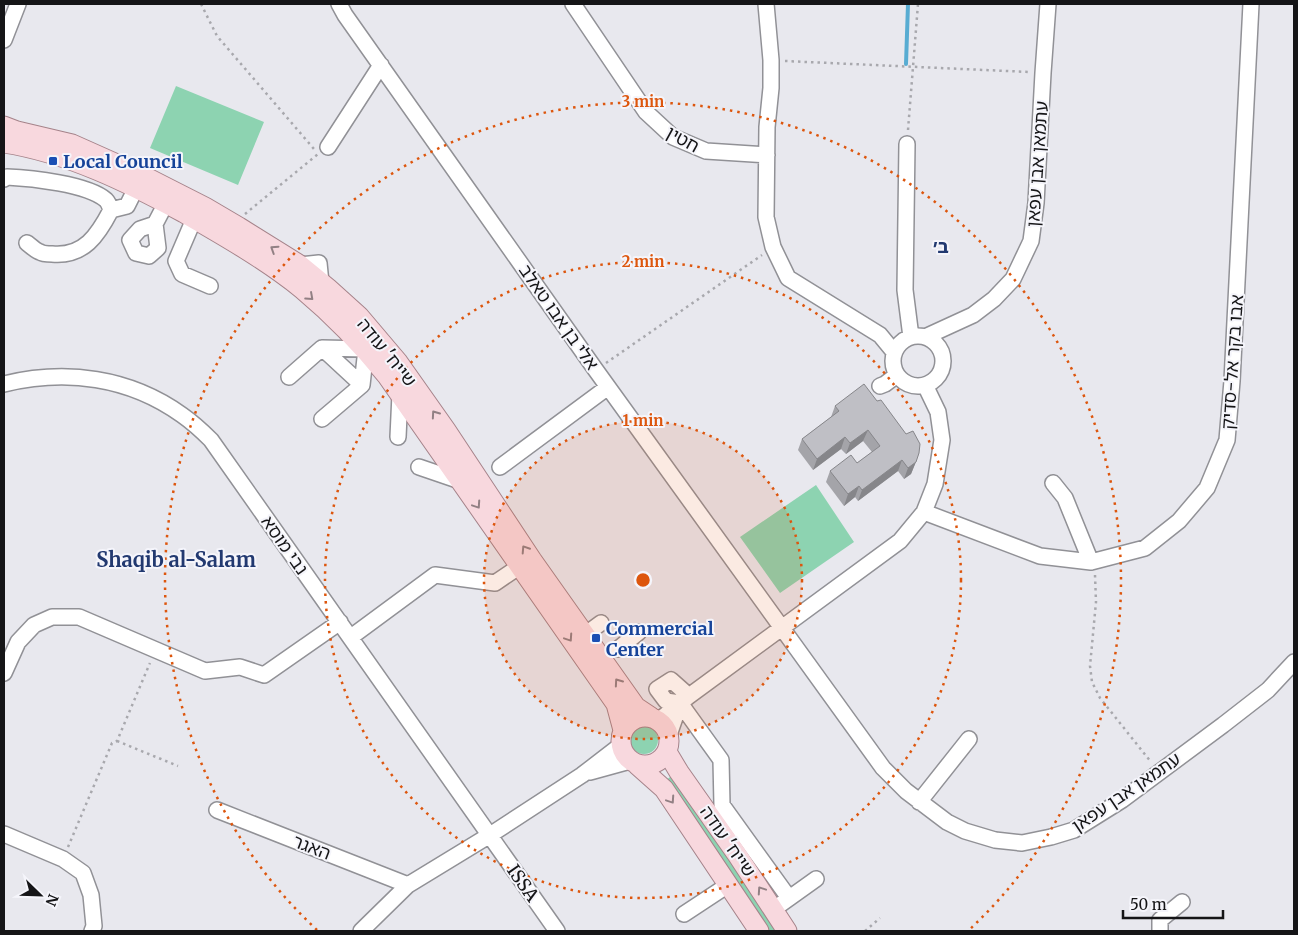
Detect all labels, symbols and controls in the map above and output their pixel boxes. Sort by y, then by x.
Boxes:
text: 3 min [622,92,664,111]
street label: עתמאן אבן עפאן [1021,100,1053,228]
street label: חטין [662,121,704,157]
place label: Local Council [63,150,183,173]
marker: Local Council [47,155,59,167]
district label: ב׳ [933,234,949,258]
one-way arrow [271,245,280,255]
text: 2 min [622,252,664,271]
street label: אלי בן אבו טאלב [514,260,604,374]
one-way arrow [305,291,314,300]
street label: אבו בקר אל-סדיק [1216,294,1248,430]
street label: שייח' עודה [352,313,422,391]
one-way arrow [432,410,441,420]
text: 1 min [623,411,663,430]
one-way arrow [471,499,480,508]
street label: נבי מוסא [256,511,314,579]
one-way arrow [522,545,531,555]
district label: Shaqib al-Salam [96,547,256,572]
centre of rings [634,571,652,589]
place label: Commercial Center [606,617,714,661]
one-way arrow [563,632,572,642]
marker: Commercial Center [590,632,602,644]
one-way arrow [615,678,624,688]
street label: עתמאן אבן עפאן [1067,747,1185,837]
one-way arrow [665,794,674,804]
street label: שייח' עודה [695,801,761,881]
street label: האגר [290,829,334,865]
street label: ISSA [502,860,544,906]
north arrow [15,870,65,920]
one-way arrow [758,886,768,895]
scale bar [1123,888,1223,920]
text: N [42,891,62,909]
text: 50 m [1130,895,1167,914]

